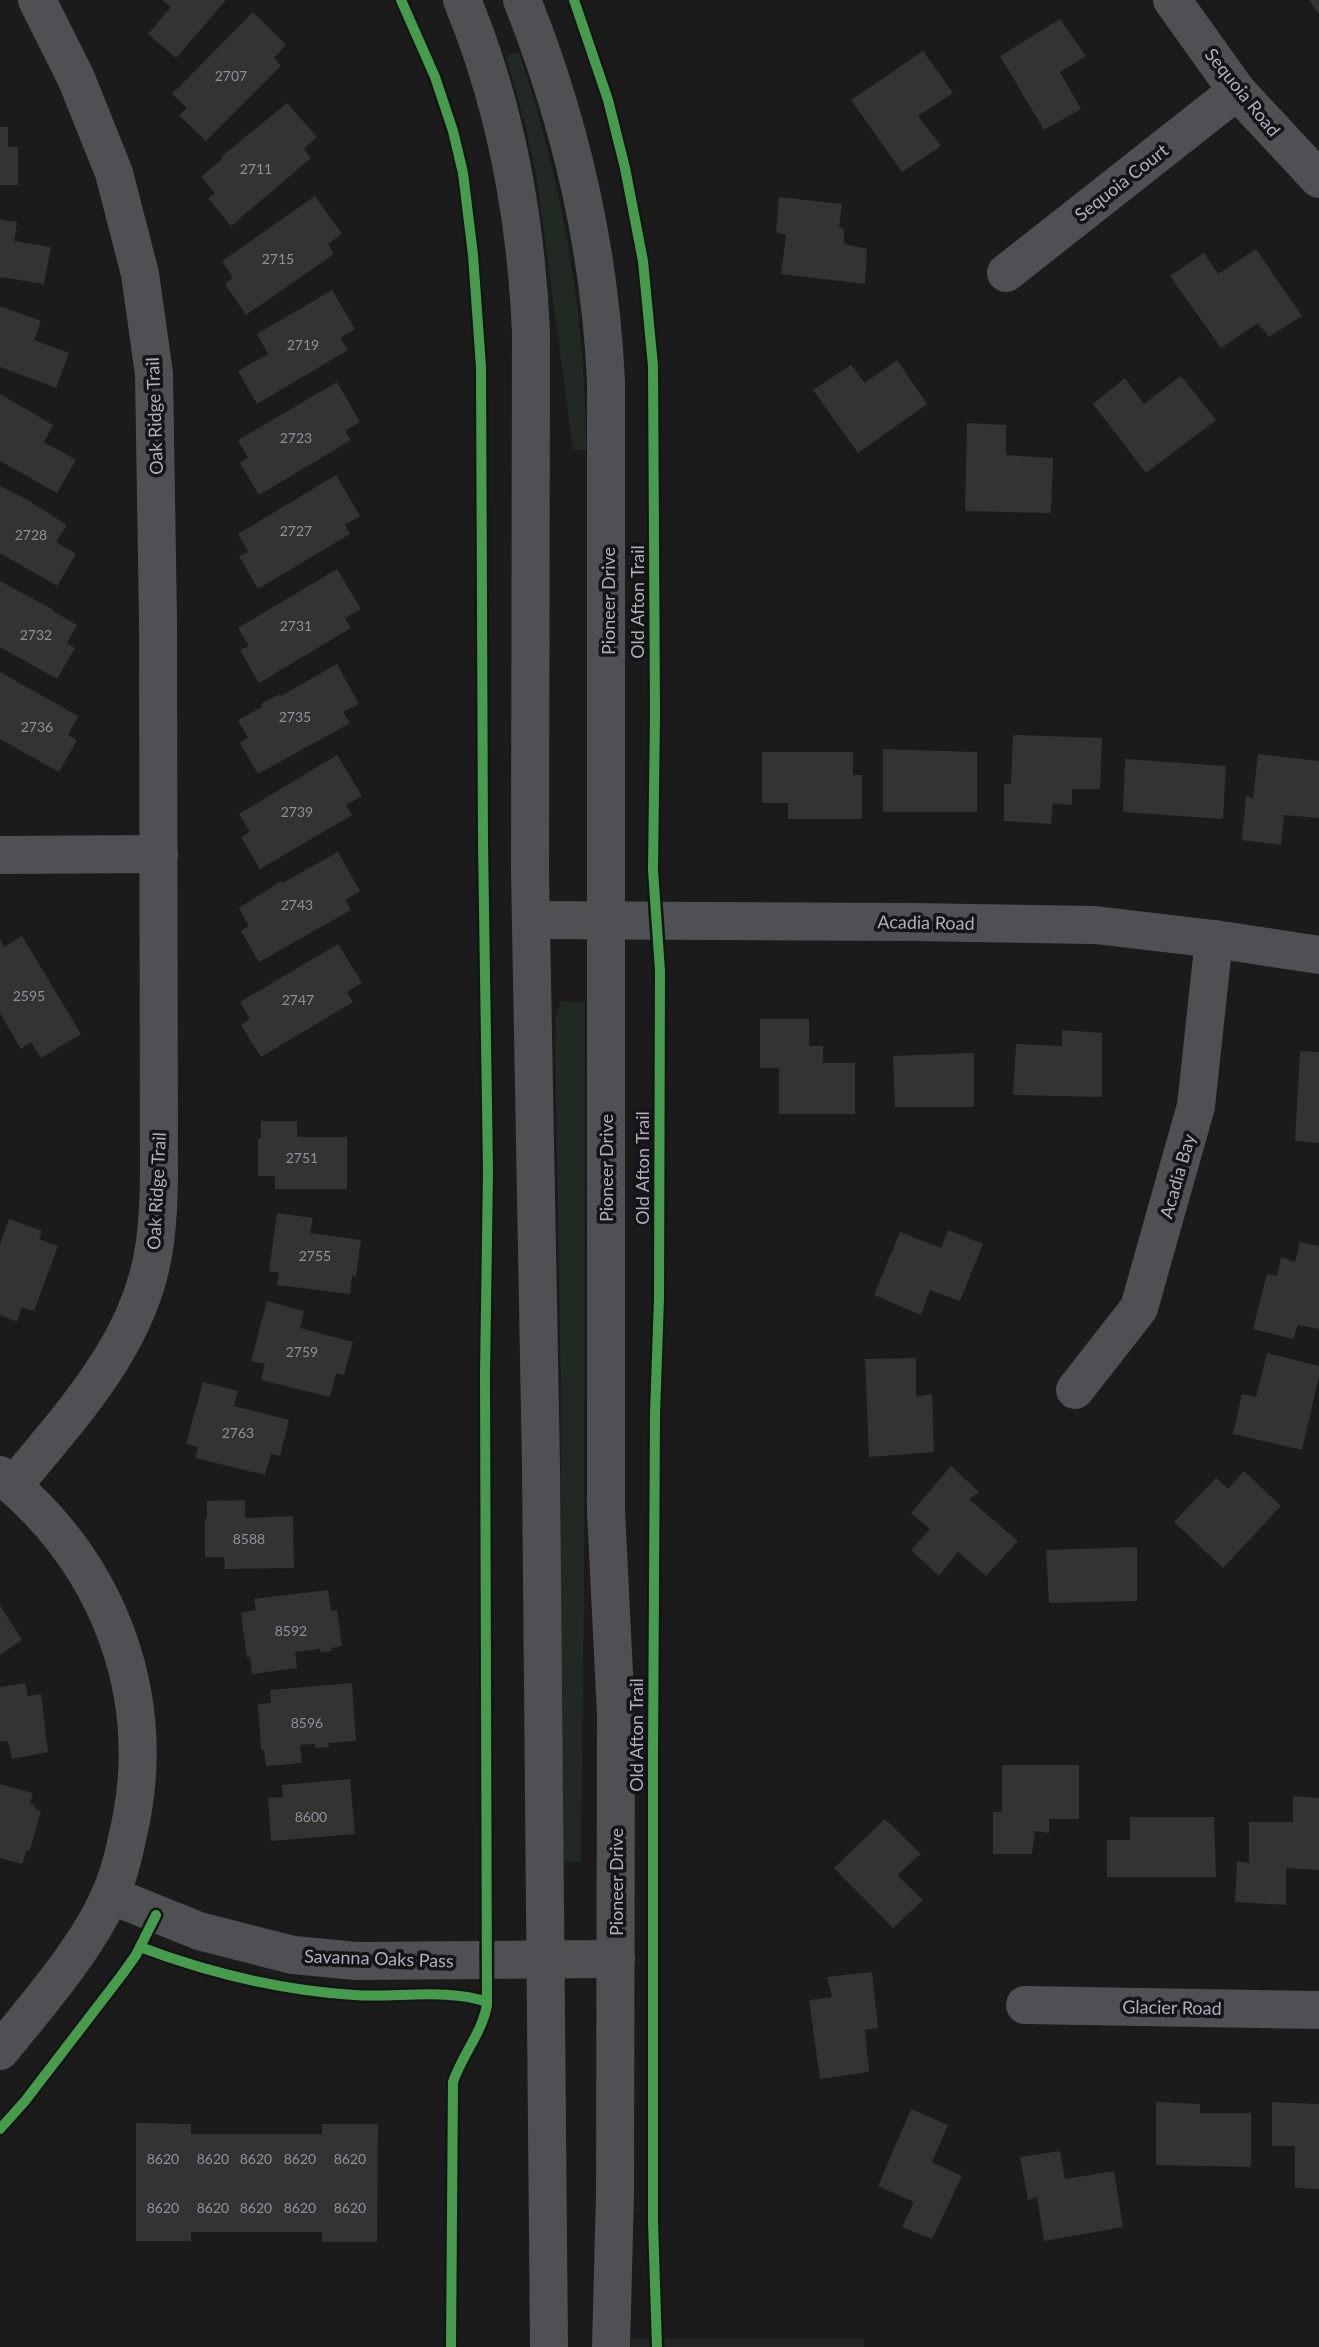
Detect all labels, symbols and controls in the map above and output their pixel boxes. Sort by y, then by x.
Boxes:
street label: Sequoia Road [1201,43,1285,141]
house number: 2707 [215,67,247,84]
street label: Sequoia Court [1070,138,1173,225]
house number: 2711 [240,160,272,177]
house number: 2715 [262,250,294,267]
house number: 2719 [287,336,319,353]
street label: Oak Ridge Trail [141,357,167,475]
house number: 2723 [280,429,312,446]
house number: 2727 [280,522,312,539]
house number: 2728 [15,526,47,543]
street label: Old Afton Trail [626,545,648,659]
street label: Pioneer Drive [597,547,619,655]
house number: 2731 [280,617,312,634]
house number: 2732 [20,626,52,643]
house number: 2735 [279,708,311,725]
house number: 2736 [21,718,53,735]
house number: 2739 [281,803,313,820]
house number: 2743 [281,896,313,913]
street label: Acadia Road [877,910,975,934]
house number: 2595 [13,987,45,1004]
house number: 2747 [282,991,314,1008]
street label: Old Afton Trail [631,1111,653,1225]
street label: Pioneer Drive [595,1114,617,1222]
street label: Acadia Bay [1154,1130,1200,1221]
street label: Oak Ridge Trail [142,1132,170,1250]
house number: 2751 [286,1149,318,1166]
house number: 2755 [299,1247,331,1264]
house number: 2759 [286,1343,318,1360]
house number: 2763 [222,1424,254,1441]
house number: 8588 [233,1530,265,1547]
house number: 8592 [275,1622,307,1639]
street label: Old Afton Trail [625,1678,647,1792]
house number: 8596 [291,1714,323,1731]
house number: 8600 [295,1808,327,1825]
street label: Pioneer Drive [605,1828,627,1936]
street label: Savanna Oaks Pass [304,1944,454,1972]
street label: Glacier Road [1122,1995,1222,2019]
house number: 8620 [147,2150,179,2167]
house number: 8620 [197,2150,229,2167]
house number: 8620 [240,2150,272,2167]
house number: 8620 [284,2150,316,2167]
house number: 8620 [334,2150,366,2167]
house number: 8620 [147,2199,179,2216]
house number: 8620 [197,2199,229,2216]
house number: 8620 [240,2199,272,2216]
house number: 8620 [284,2199,316,2216]
house number: 8620 [334,2199,366,2216]

